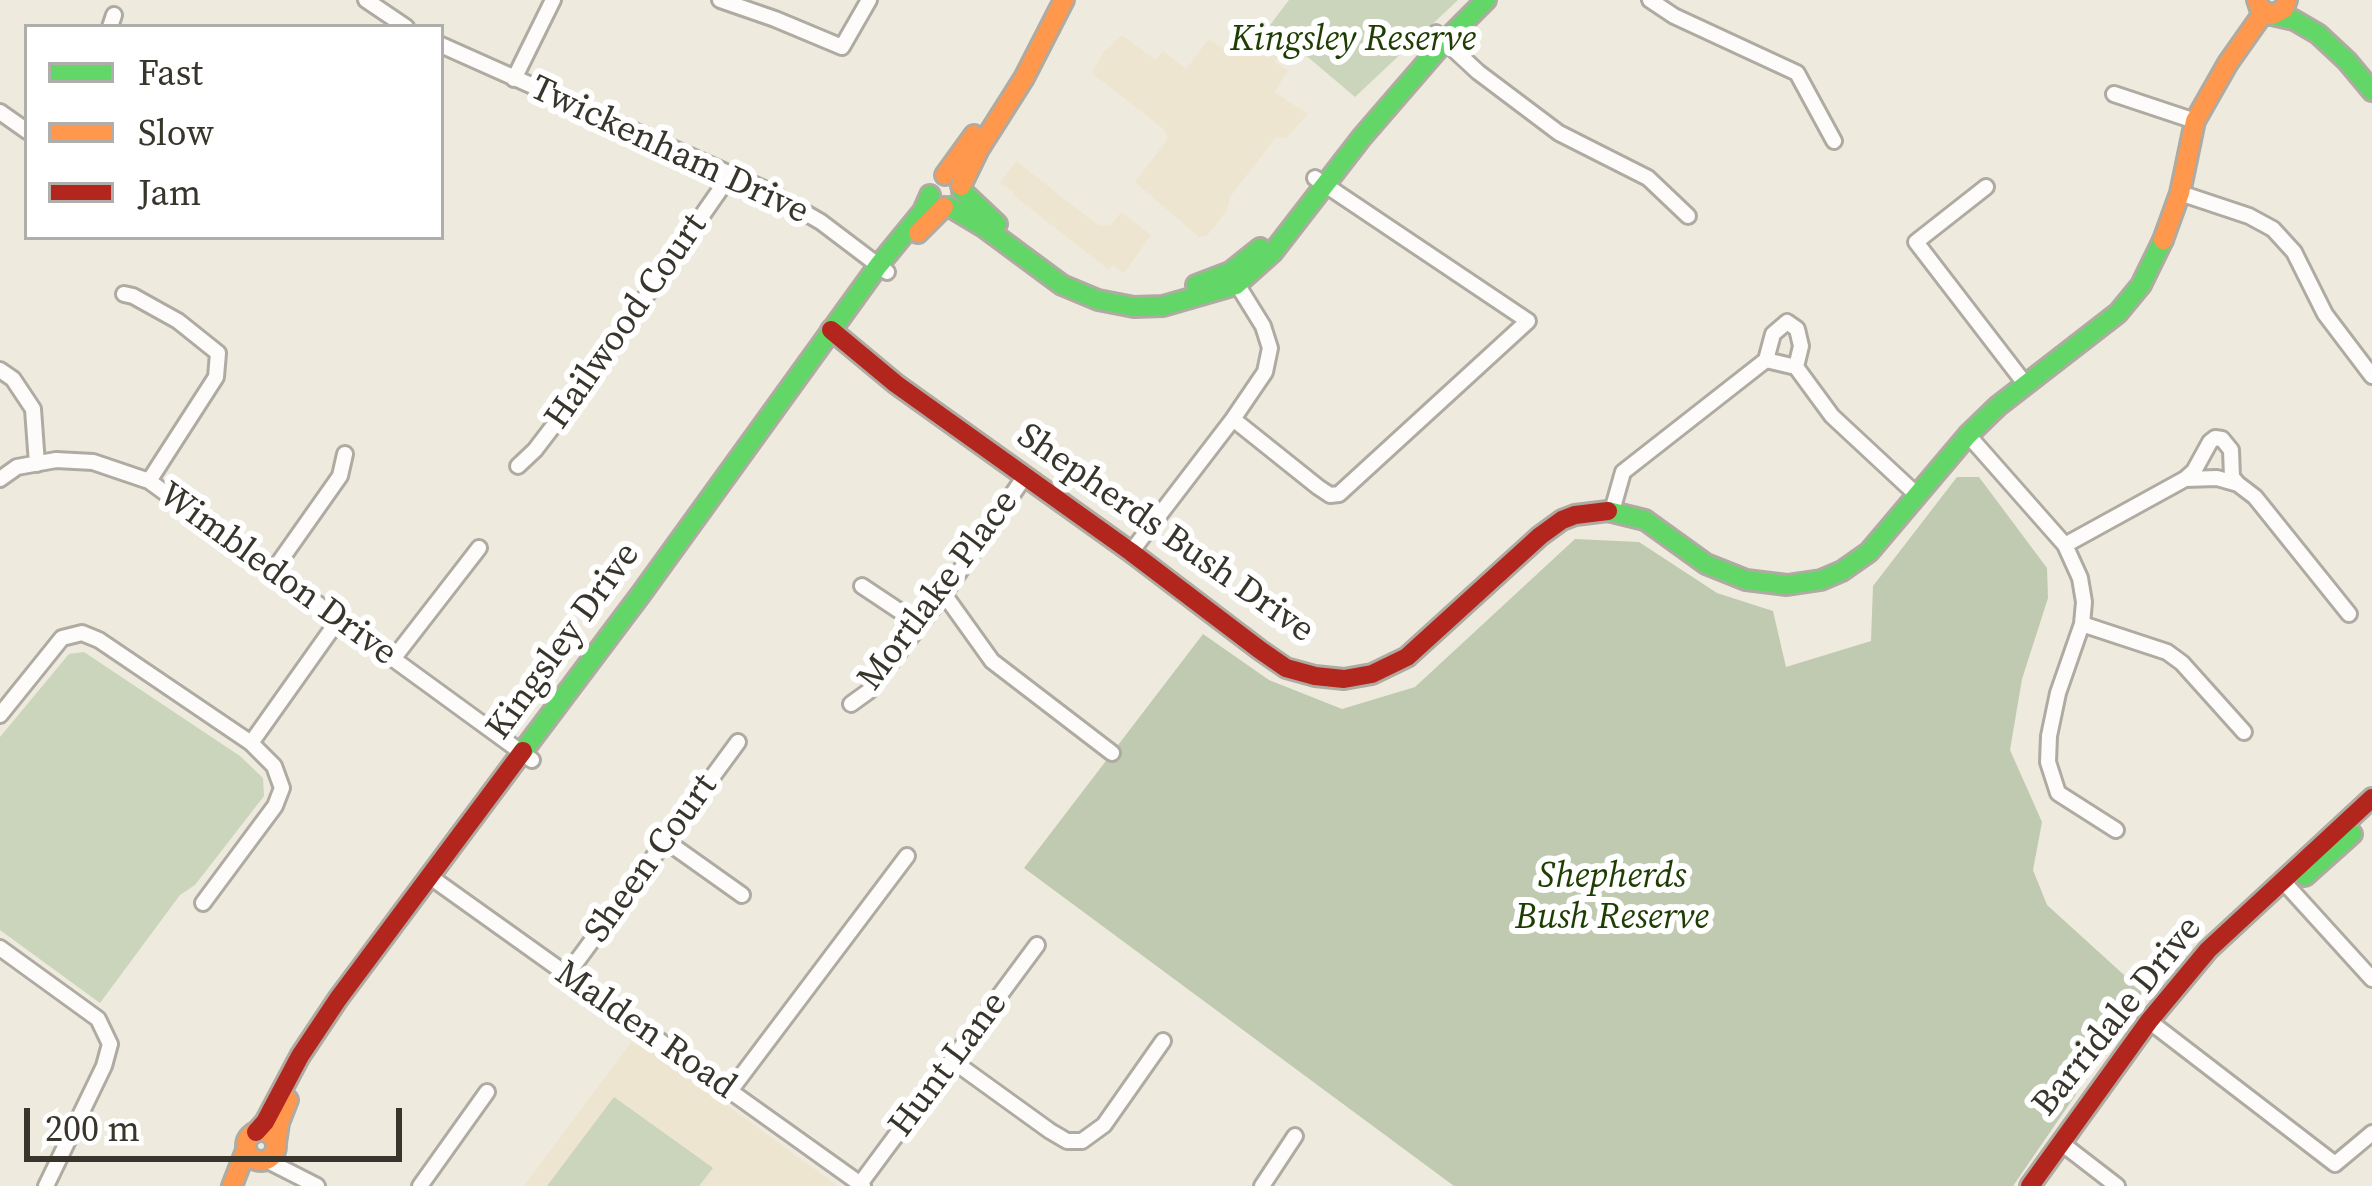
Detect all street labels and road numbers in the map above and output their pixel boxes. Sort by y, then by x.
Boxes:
street label: Twickenham Drive [523,68,815,234]
street label: Hailwood Court [537,206,717,438]
street label: Shepherds Bush Drive [1008,415,1322,653]
street label: Wimbledon Drive [150,474,404,676]
street label: Mortlake Place [850,482,1028,700]
street label: Kingsley Drive [478,535,650,749]
street label: Sheen Court [577,766,727,952]
street label: Barridale Drive [2024,908,2212,1126]
street label: Malden Road [546,953,744,1109]
street label: Hunt Lane [881,984,1017,1146]

